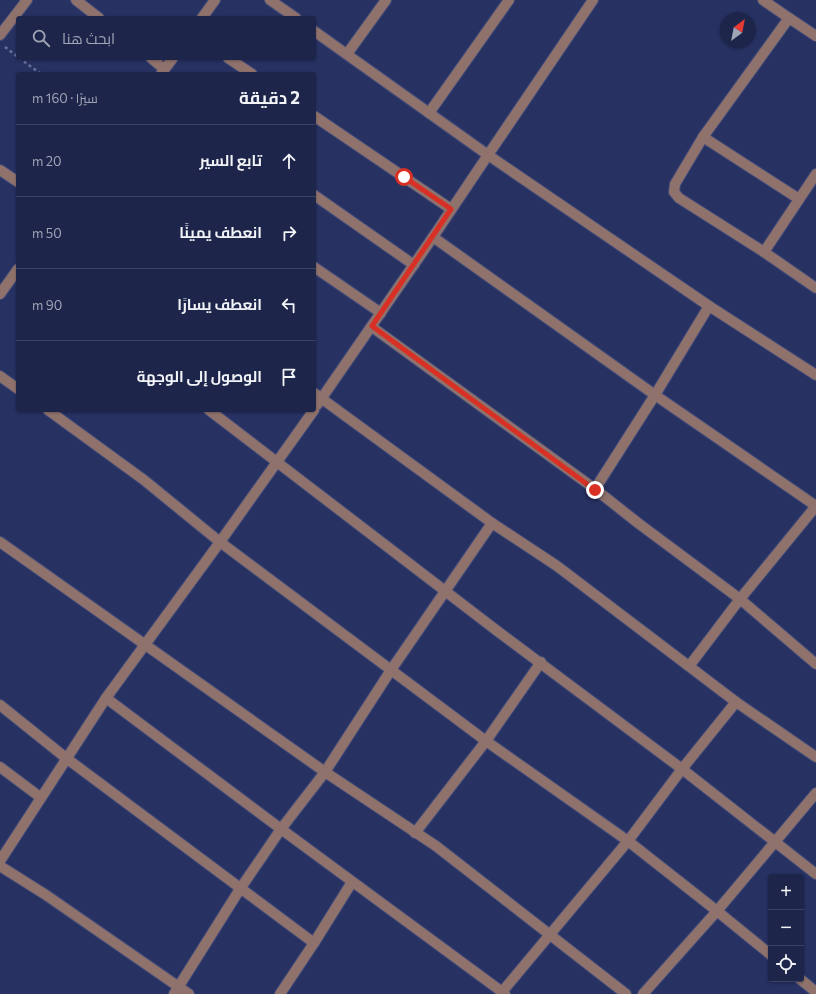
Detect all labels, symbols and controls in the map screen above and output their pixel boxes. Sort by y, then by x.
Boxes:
north arrow [720,12,756,48]
search box [16,16,316,60]
icon: search [30,27,52,49]
text: ابحث هنا [62,29,115,47]
text: 2 دقيقة [239,87,300,108]
text: سيرًا · 160 m [32,90,98,106]
icon: ahead [278,150,300,172]
text: تابع السير [199,151,262,169]
text: 20 m [32,153,62,169]
route start [395,168,413,186]
icon: right [278,222,300,244]
text: انعطف يمينًا [179,223,262,241]
text: 50 m [32,225,62,241]
icon: left [278,294,300,316]
text: انعطف يسارًا [177,295,262,313]
text: 90 m [32,297,62,313]
icon: arrive [278,366,300,388]
text: الوصول إلى الوجهة [137,367,262,385]
route end [586,481,604,499]
map controls [768,874,804,982]
button: + [768,874,804,910]
button: − [768,910,804,946]
button: locate [768,946,804,982]

